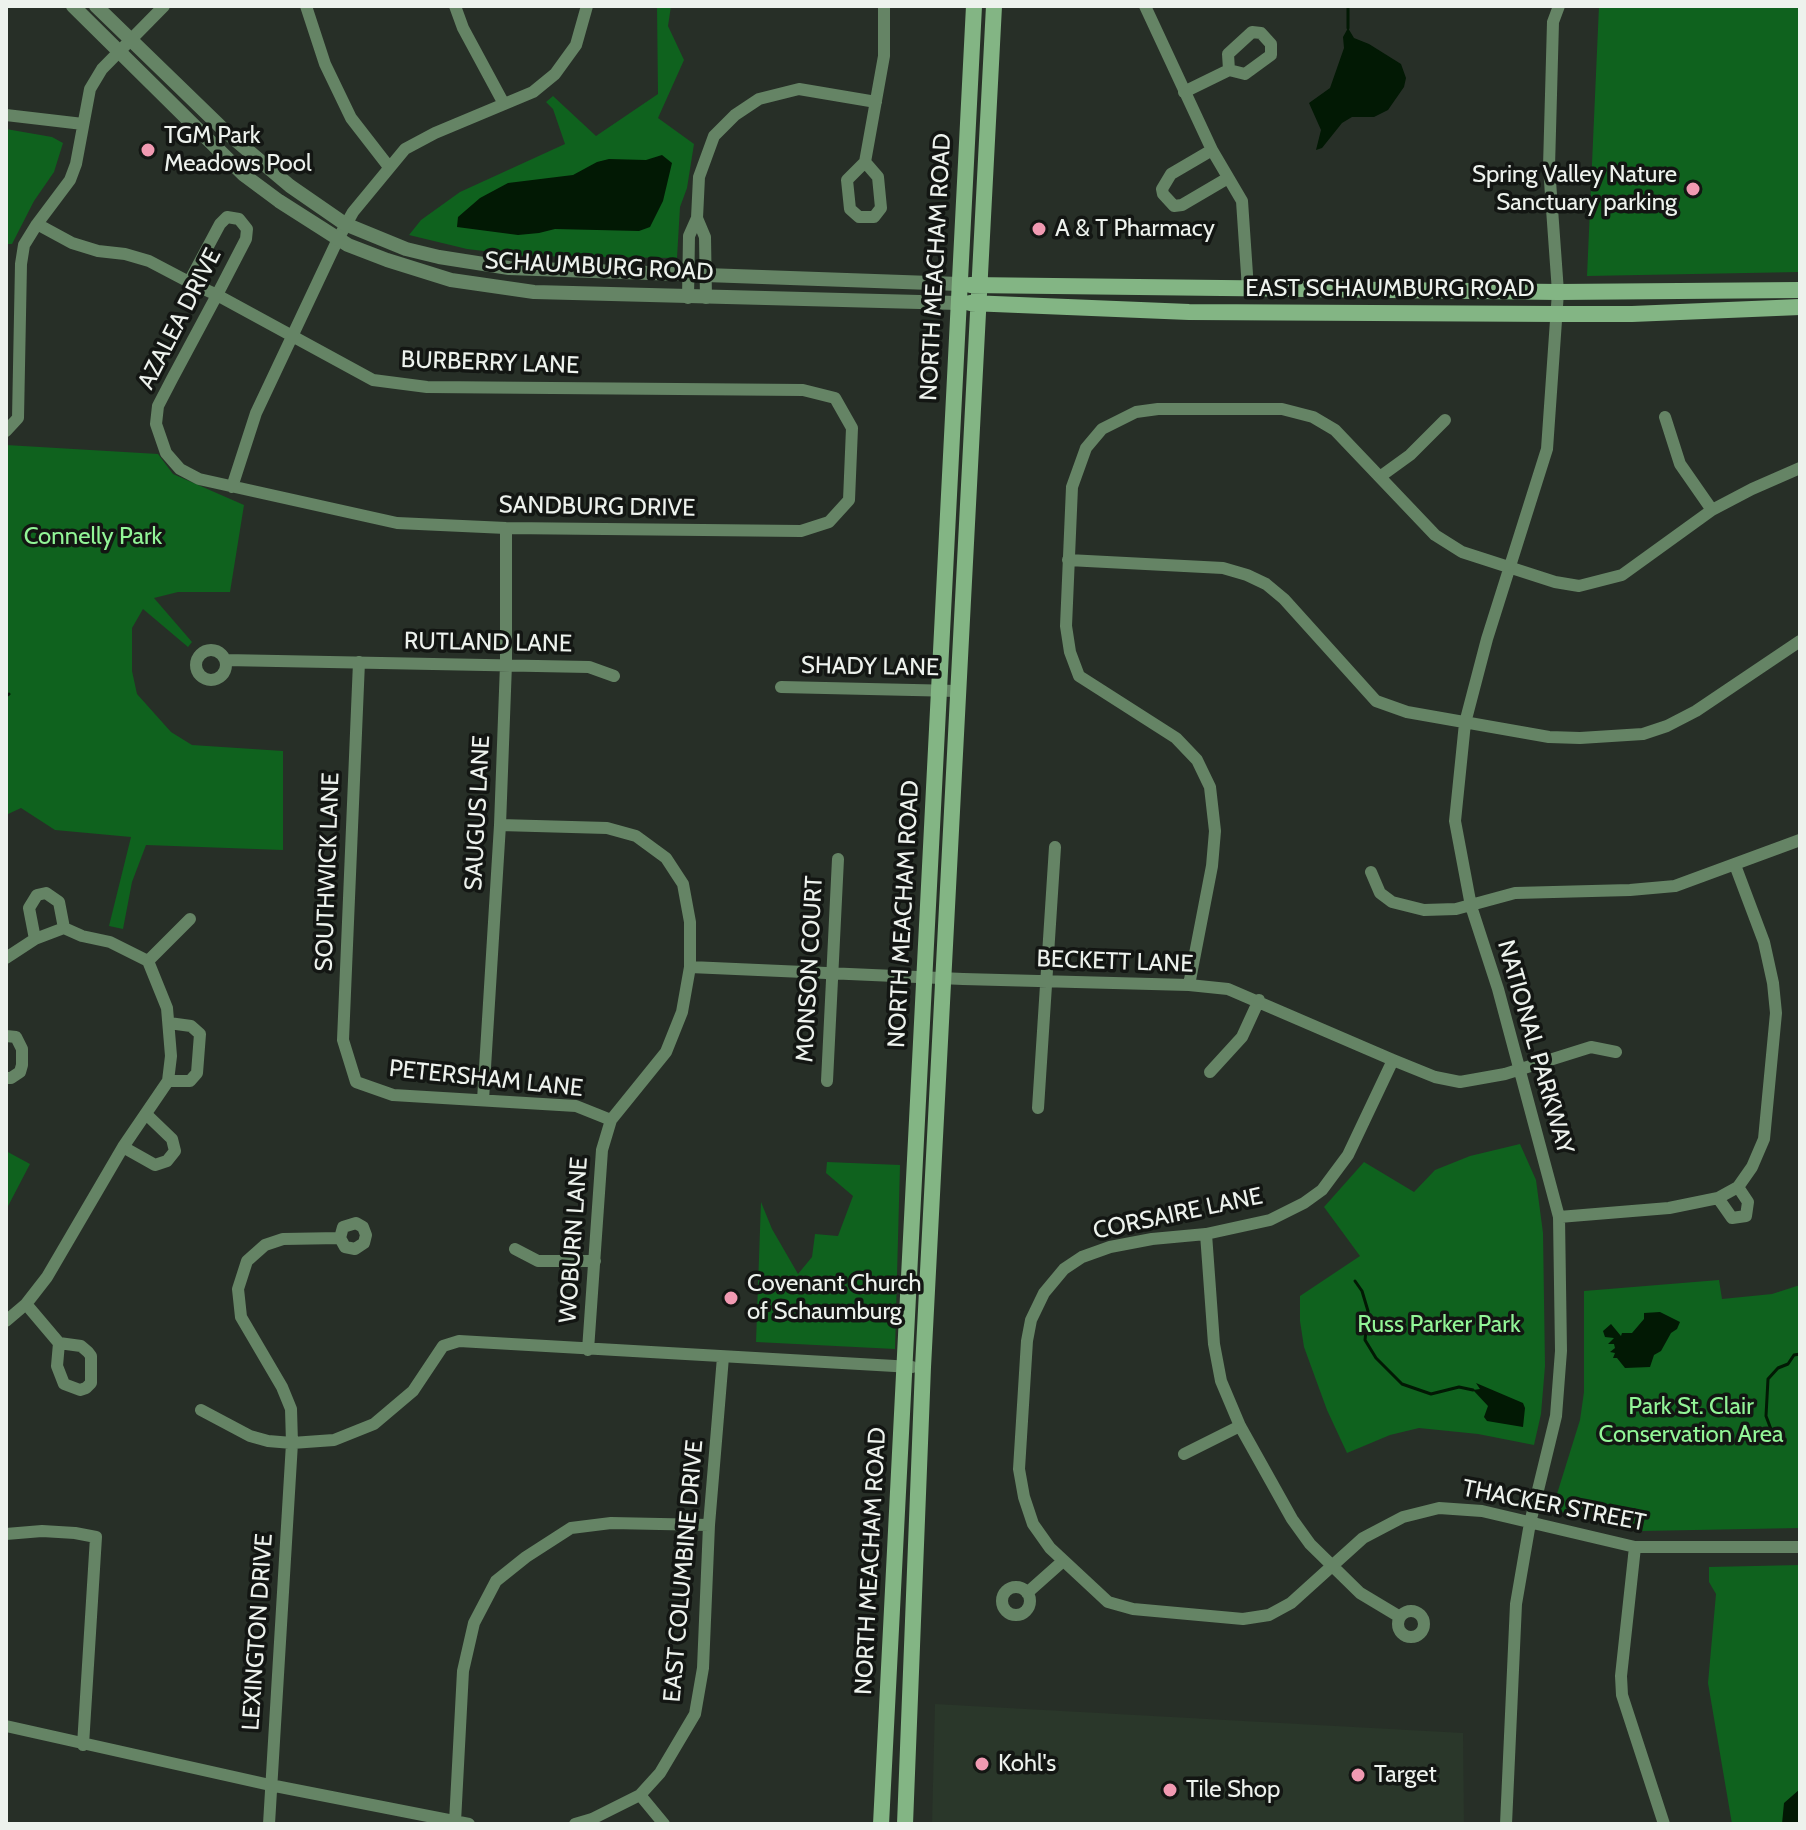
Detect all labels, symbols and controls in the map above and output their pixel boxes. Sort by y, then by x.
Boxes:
place label: TGM Park Meadows Pool [164,122,312,178]
street label: NORTH MEACHAM ROAD [915,132,957,402]
marker: TGM Park Meadows Pool [139,141,157,159]
place label: Spring Valley Nature Sanctuary parking [1472,161,1677,217]
marker: Spring Valley Nature Sanctuary parking [1684,180,1702,198]
place label: A & T Pharmacy [1055,215,1215,243]
marker: A & T Pharmacy [1030,220,1048,238]
street label: AZALEA DRIVE [132,244,228,394]
street label: SCHAUMBURG ROAD [484,247,714,287]
street label: EAST SCHAUMBURG ROAD [1245,275,1535,303]
street label: BURBERRY LANE [400,345,580,381]
street label: SANDBURG DRIVE [498,491,696,523]
park label: Connelly Park [24,523,162,551]
street label: RUTLAND LANE [404,627,572,659]
street label: SHADY LANE [801,651,939,683]
street label: SAUGUS LANE [460,734,496,892]
street label: SOUTHWICK LANE [310,772,346,972]
street label: NORTH MEACHAM ROAD [883,779,925,1049]
street label: MONSON COURT [791,875,829,1063]
street label: NATIONAL PARKWAY [1491,937,1579,1157]
street label: BECKETT LANE [1036,945,1194,979]
street label: PETERSHAM LANE [387,1054,585,1104]
street label: WOBURN LANE [554,1156,594,1324]
street label: CORSAIRE LANE [1091,1182,1265,1246]
place label: Covenant Church of Schaumburg [747,1270,922,1326]
marker: Covenant Church of Schaumburg [722,1289,740,1307]
park label: Russ Parker Park [1357,1311,1521,1339]
park label: Park St. Clair Conservation Area [1599,1393,1783,1449]
street label: NORTH MEACHAM ROAD [850,1426,892,1696]
street label: EAST COLUMBINE DRIVE [658,1439,710,1703]
street label: THACKER STREET [1460,1474,1648,1538]
street label: LEXINGTON DRIVE [237,1532,279,1732]
place label: Kohl's [998,1750,1056,1778]
marker: Kohl's [973,1755,991,1773]
place label: Target [1374,1761,1437,1789]
marker: Target [1349,1766,1367,1784]
place label: Tile Shop [1186,1776,1280,1804]
marker: Tile Shop [1161,1781,1179,1799]

